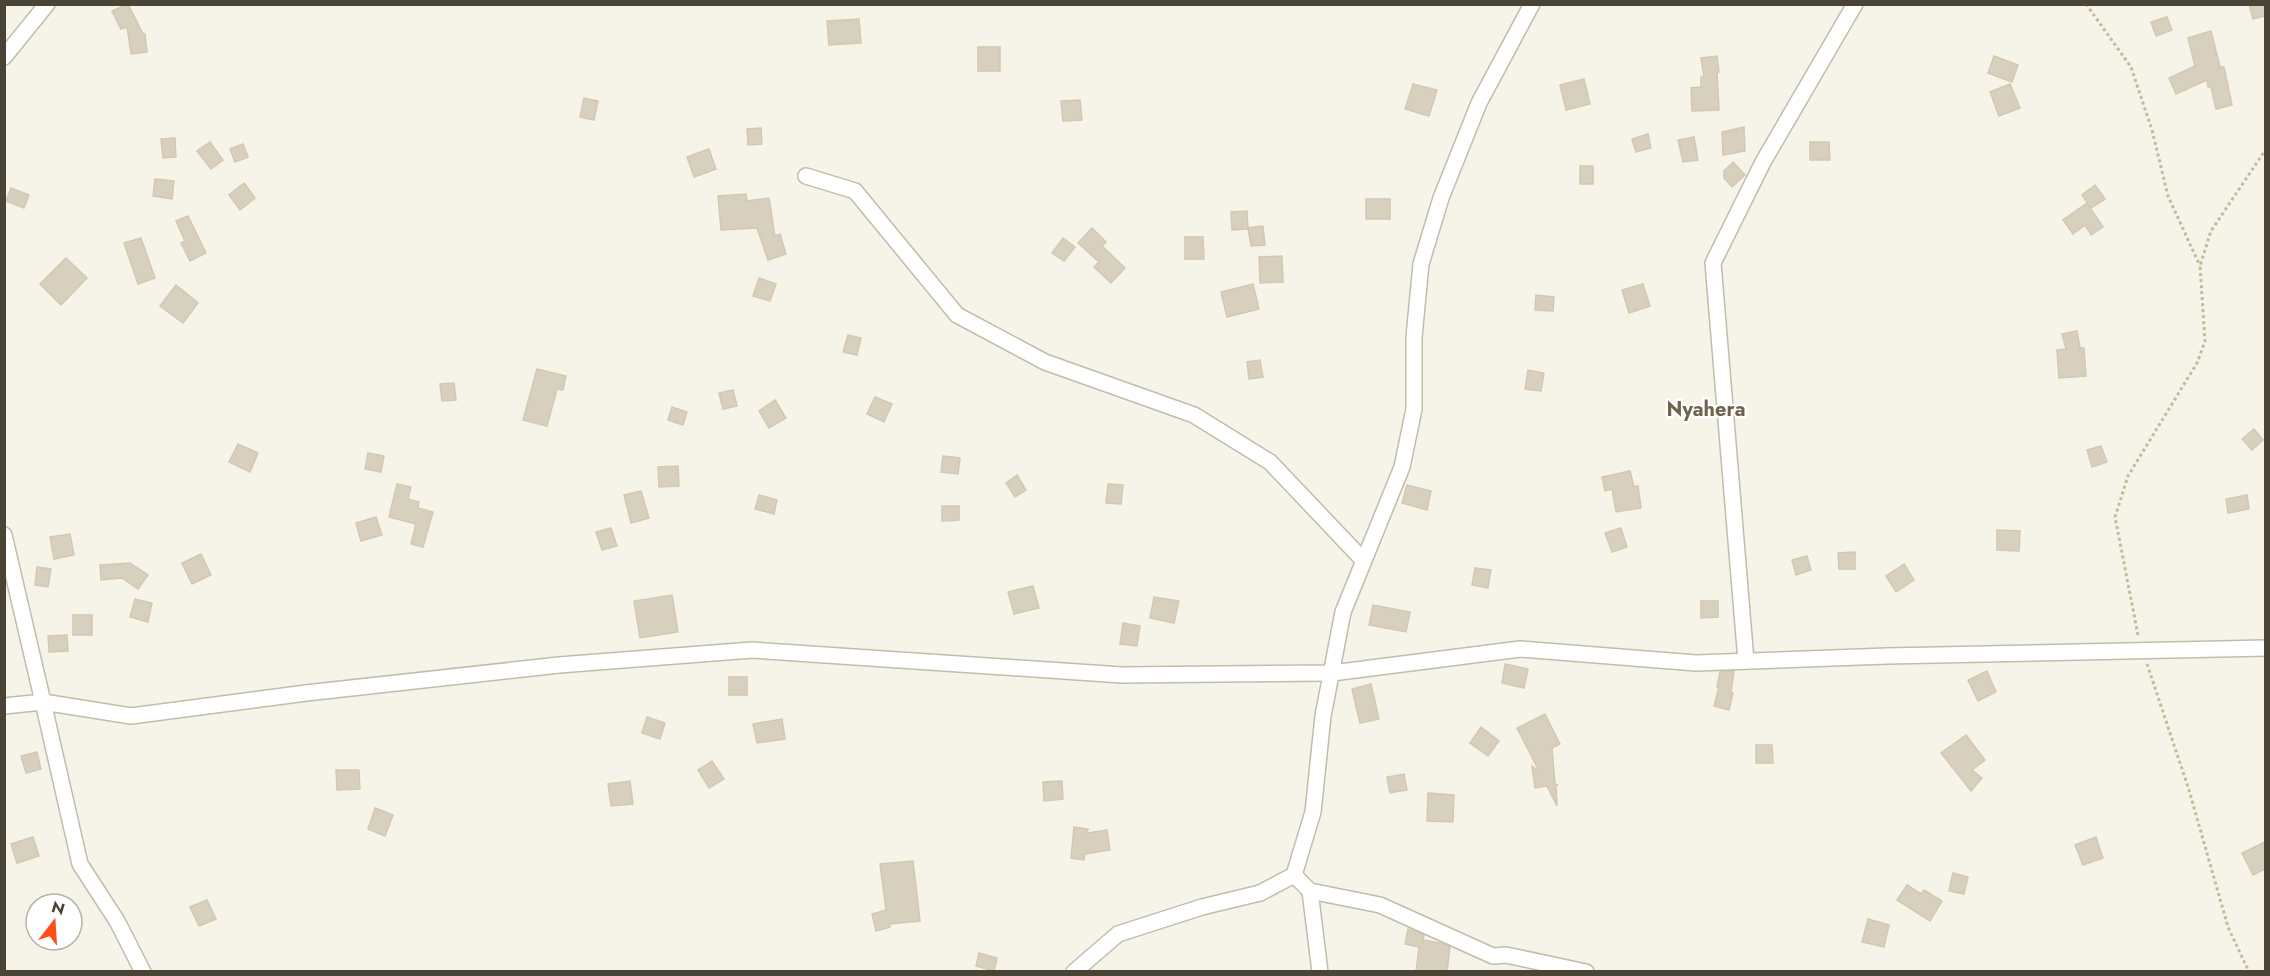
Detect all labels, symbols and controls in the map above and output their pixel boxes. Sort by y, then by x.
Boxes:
district label: Nyahera [1667,395,1745,424]
north arrow [24,892,84,952]
text: N [49,895,68,921]

